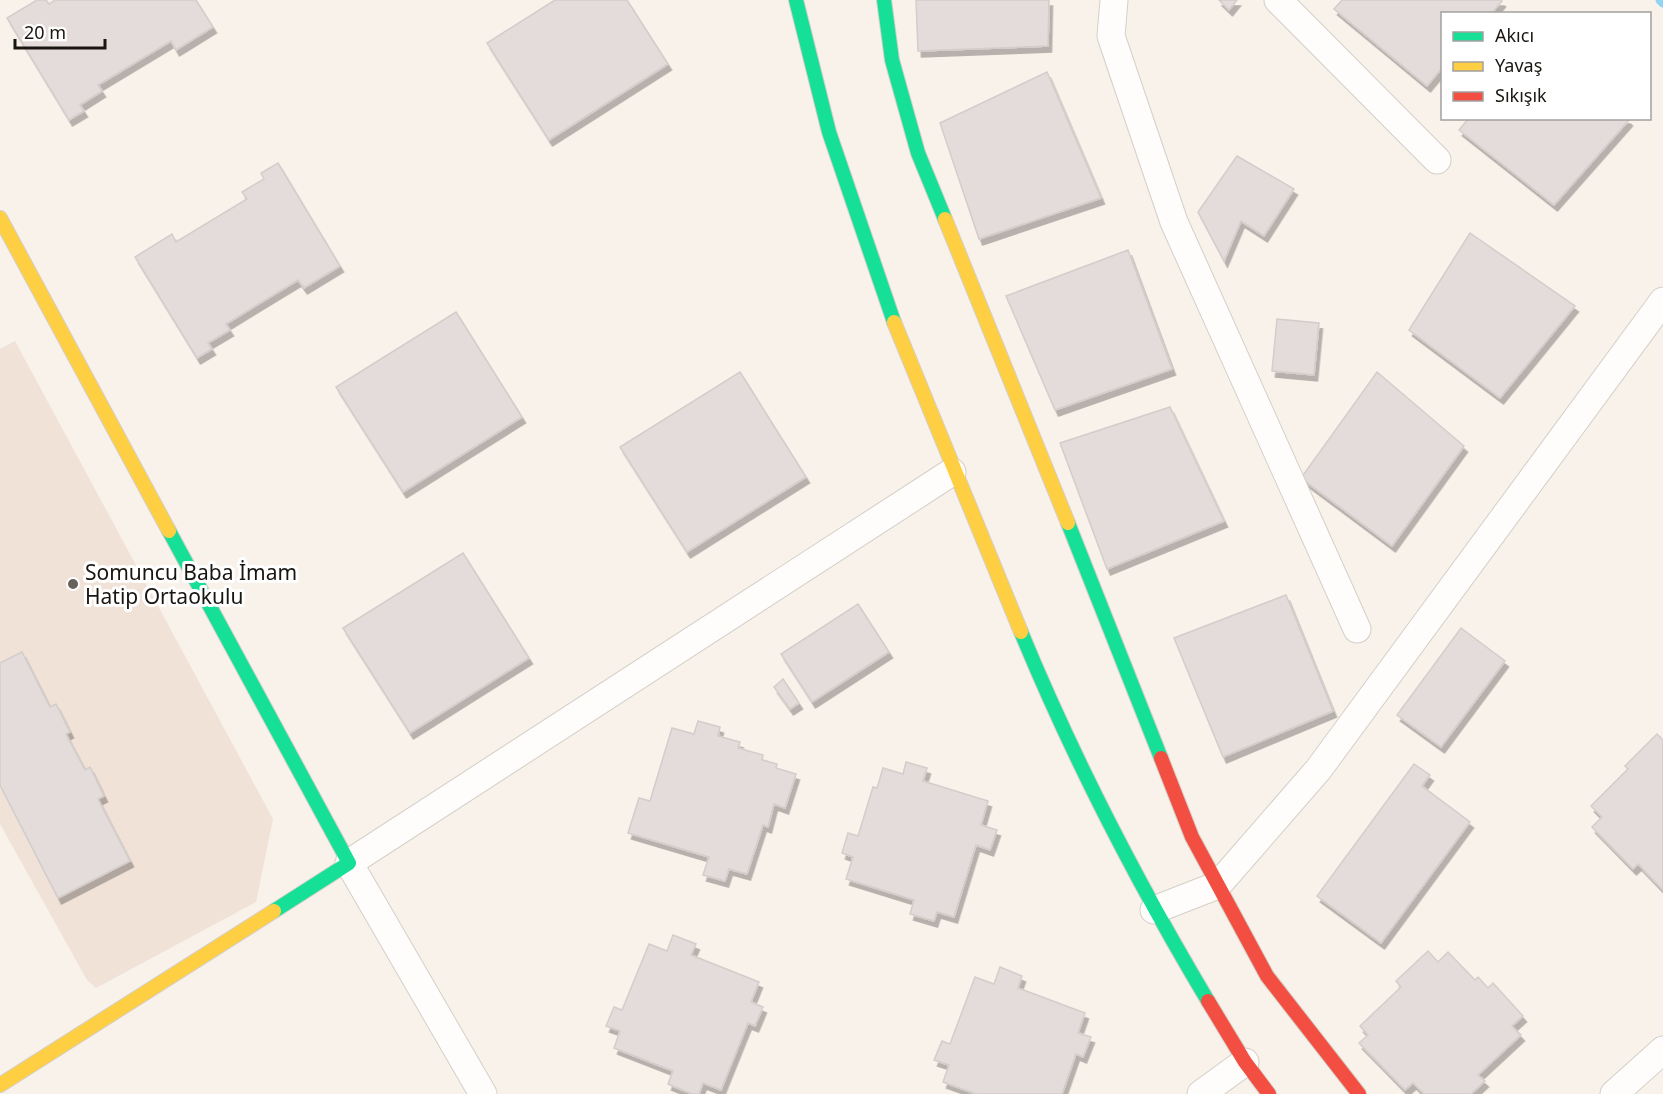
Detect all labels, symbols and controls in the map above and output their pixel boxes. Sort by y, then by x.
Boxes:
scale bar [15,12,105,50]
legend [1441,12,1651,120]
text: 20 m [24,20,66,44]
text: Akıcı [1495,23,1534,47]
text: Yavaş [1495,53,1542,77]
text: Sıkışık [1495,83,1547,107]
place label: Somuncu Baba İmam Hatip Ortaokulu [85,558,297,610]
marker: Somuncu Baba İmam Hatip Ortaokulu [66,577,80,591]

